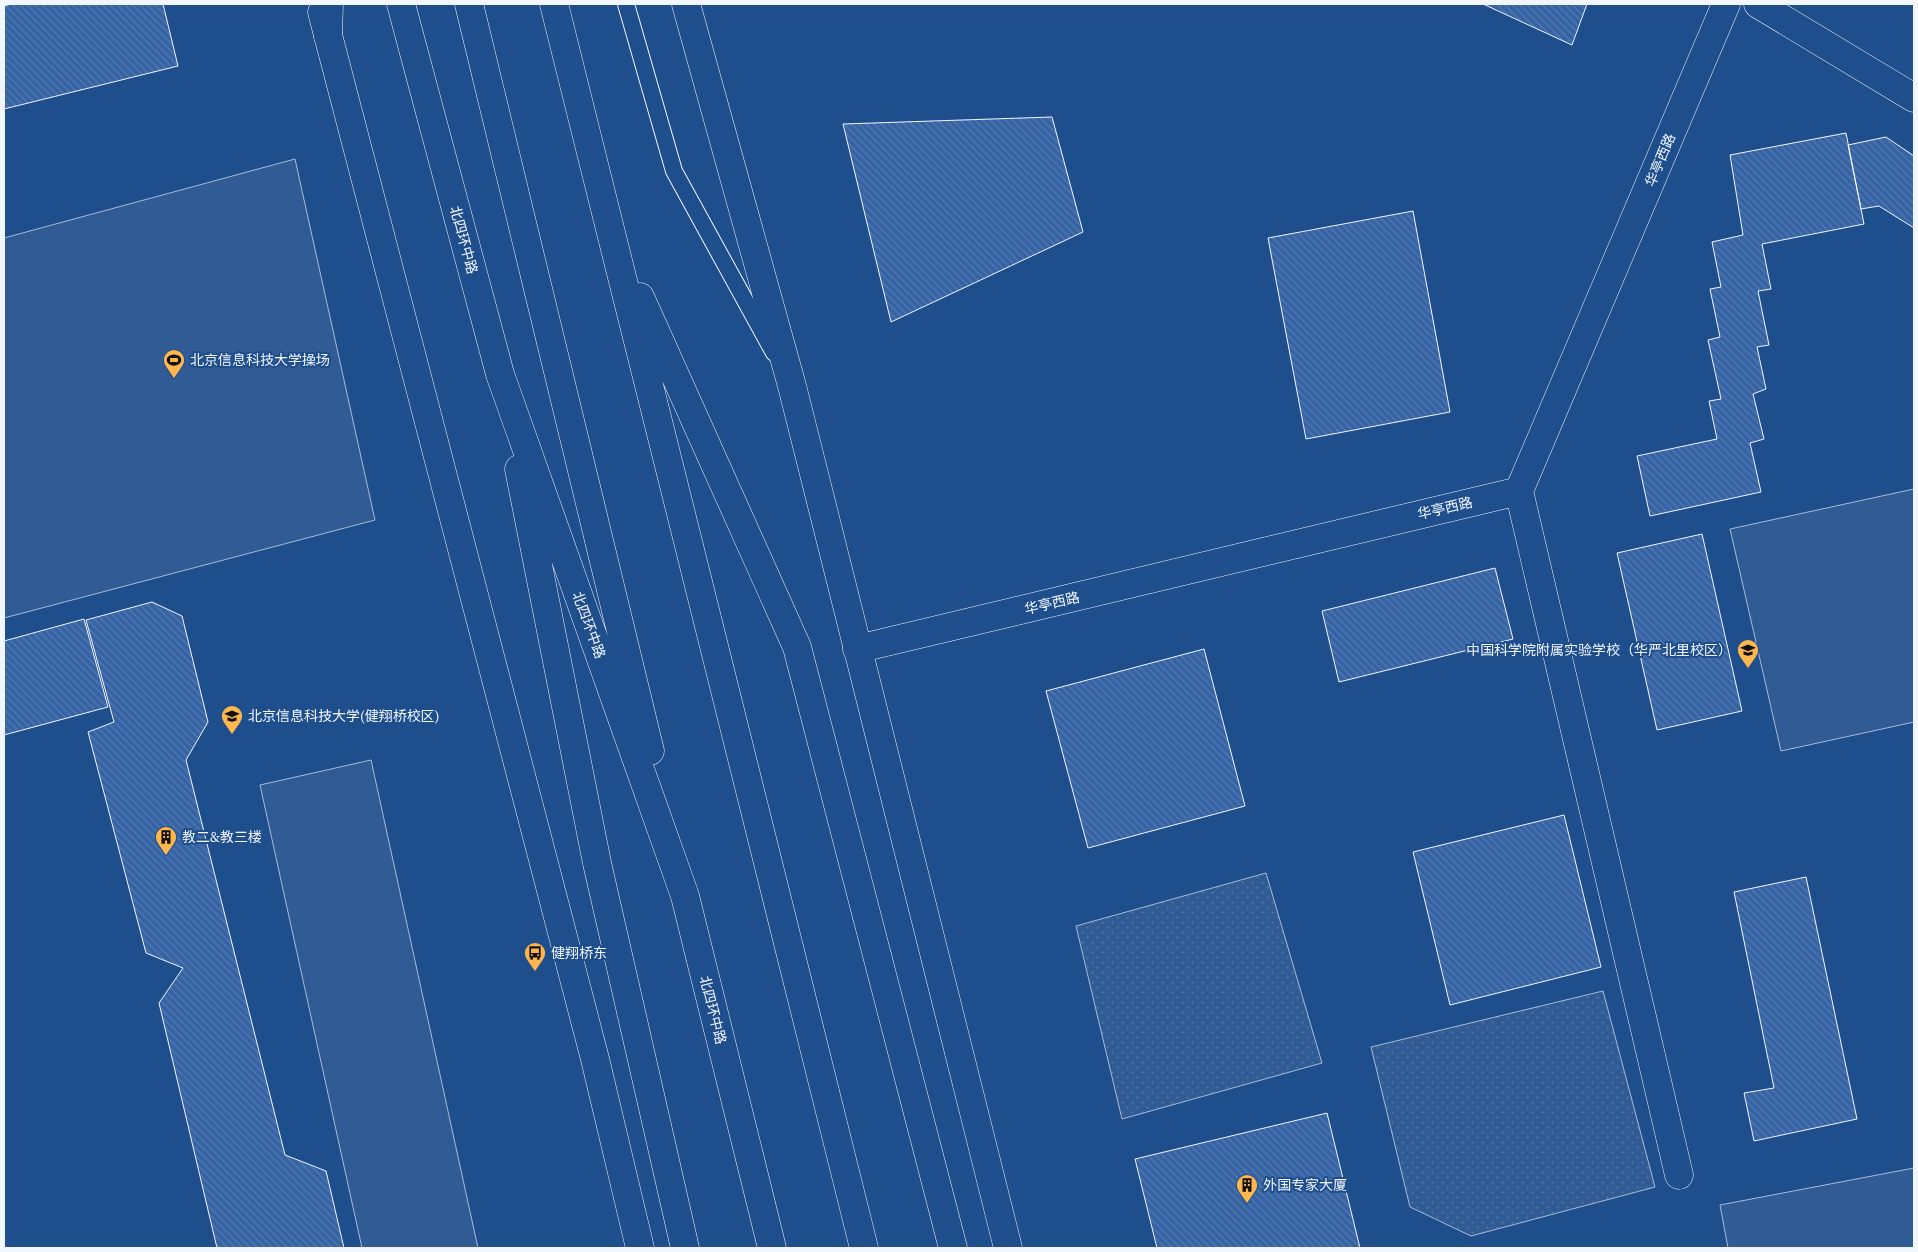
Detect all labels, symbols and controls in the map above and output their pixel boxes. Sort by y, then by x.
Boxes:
street label: 华亭西路 [1640,130,1680,190]
street label: 北四环中路 [445,204,483,276]
sports icon: 北京信息科技大学操场 [162,348,186,379]
place label: 北京信息科技大学操场 [190,350,330,370]
street label: 华亭西路 [1415,492,1475,524]
street label: 华亭西路 [1022,587,1082,619]
street label: 北四环中路 [568,589,610,661]
school or university icon: 中国科学院附属实验学校（华严北里校区） [1736,638,1760,669]
place label: 中国科学院附属实验学校（华严北里校区） [1466,640,1732,660]
school or university icon: 北京信息科技大学(健翔桥校区) [220,704,244,735]
place label: 北京信息科技大学(健翔桥校区) [248,706,440,726]
building icon: 教二&教三楼 [154,825,178,856]
place label: 教二&教三楼 [182,827,262,847]
bus stop icon: 健翔桥东 [523,941,547,972]
place label: 健翔桥东 [551,943,607,963]
street label: 北四环中路 [695,974,731,1046]
building icon: 外国专家大厦 [1235,1173,1259,1204]
place label: 外国专家大厦 [1263,1175,1347,1195]

